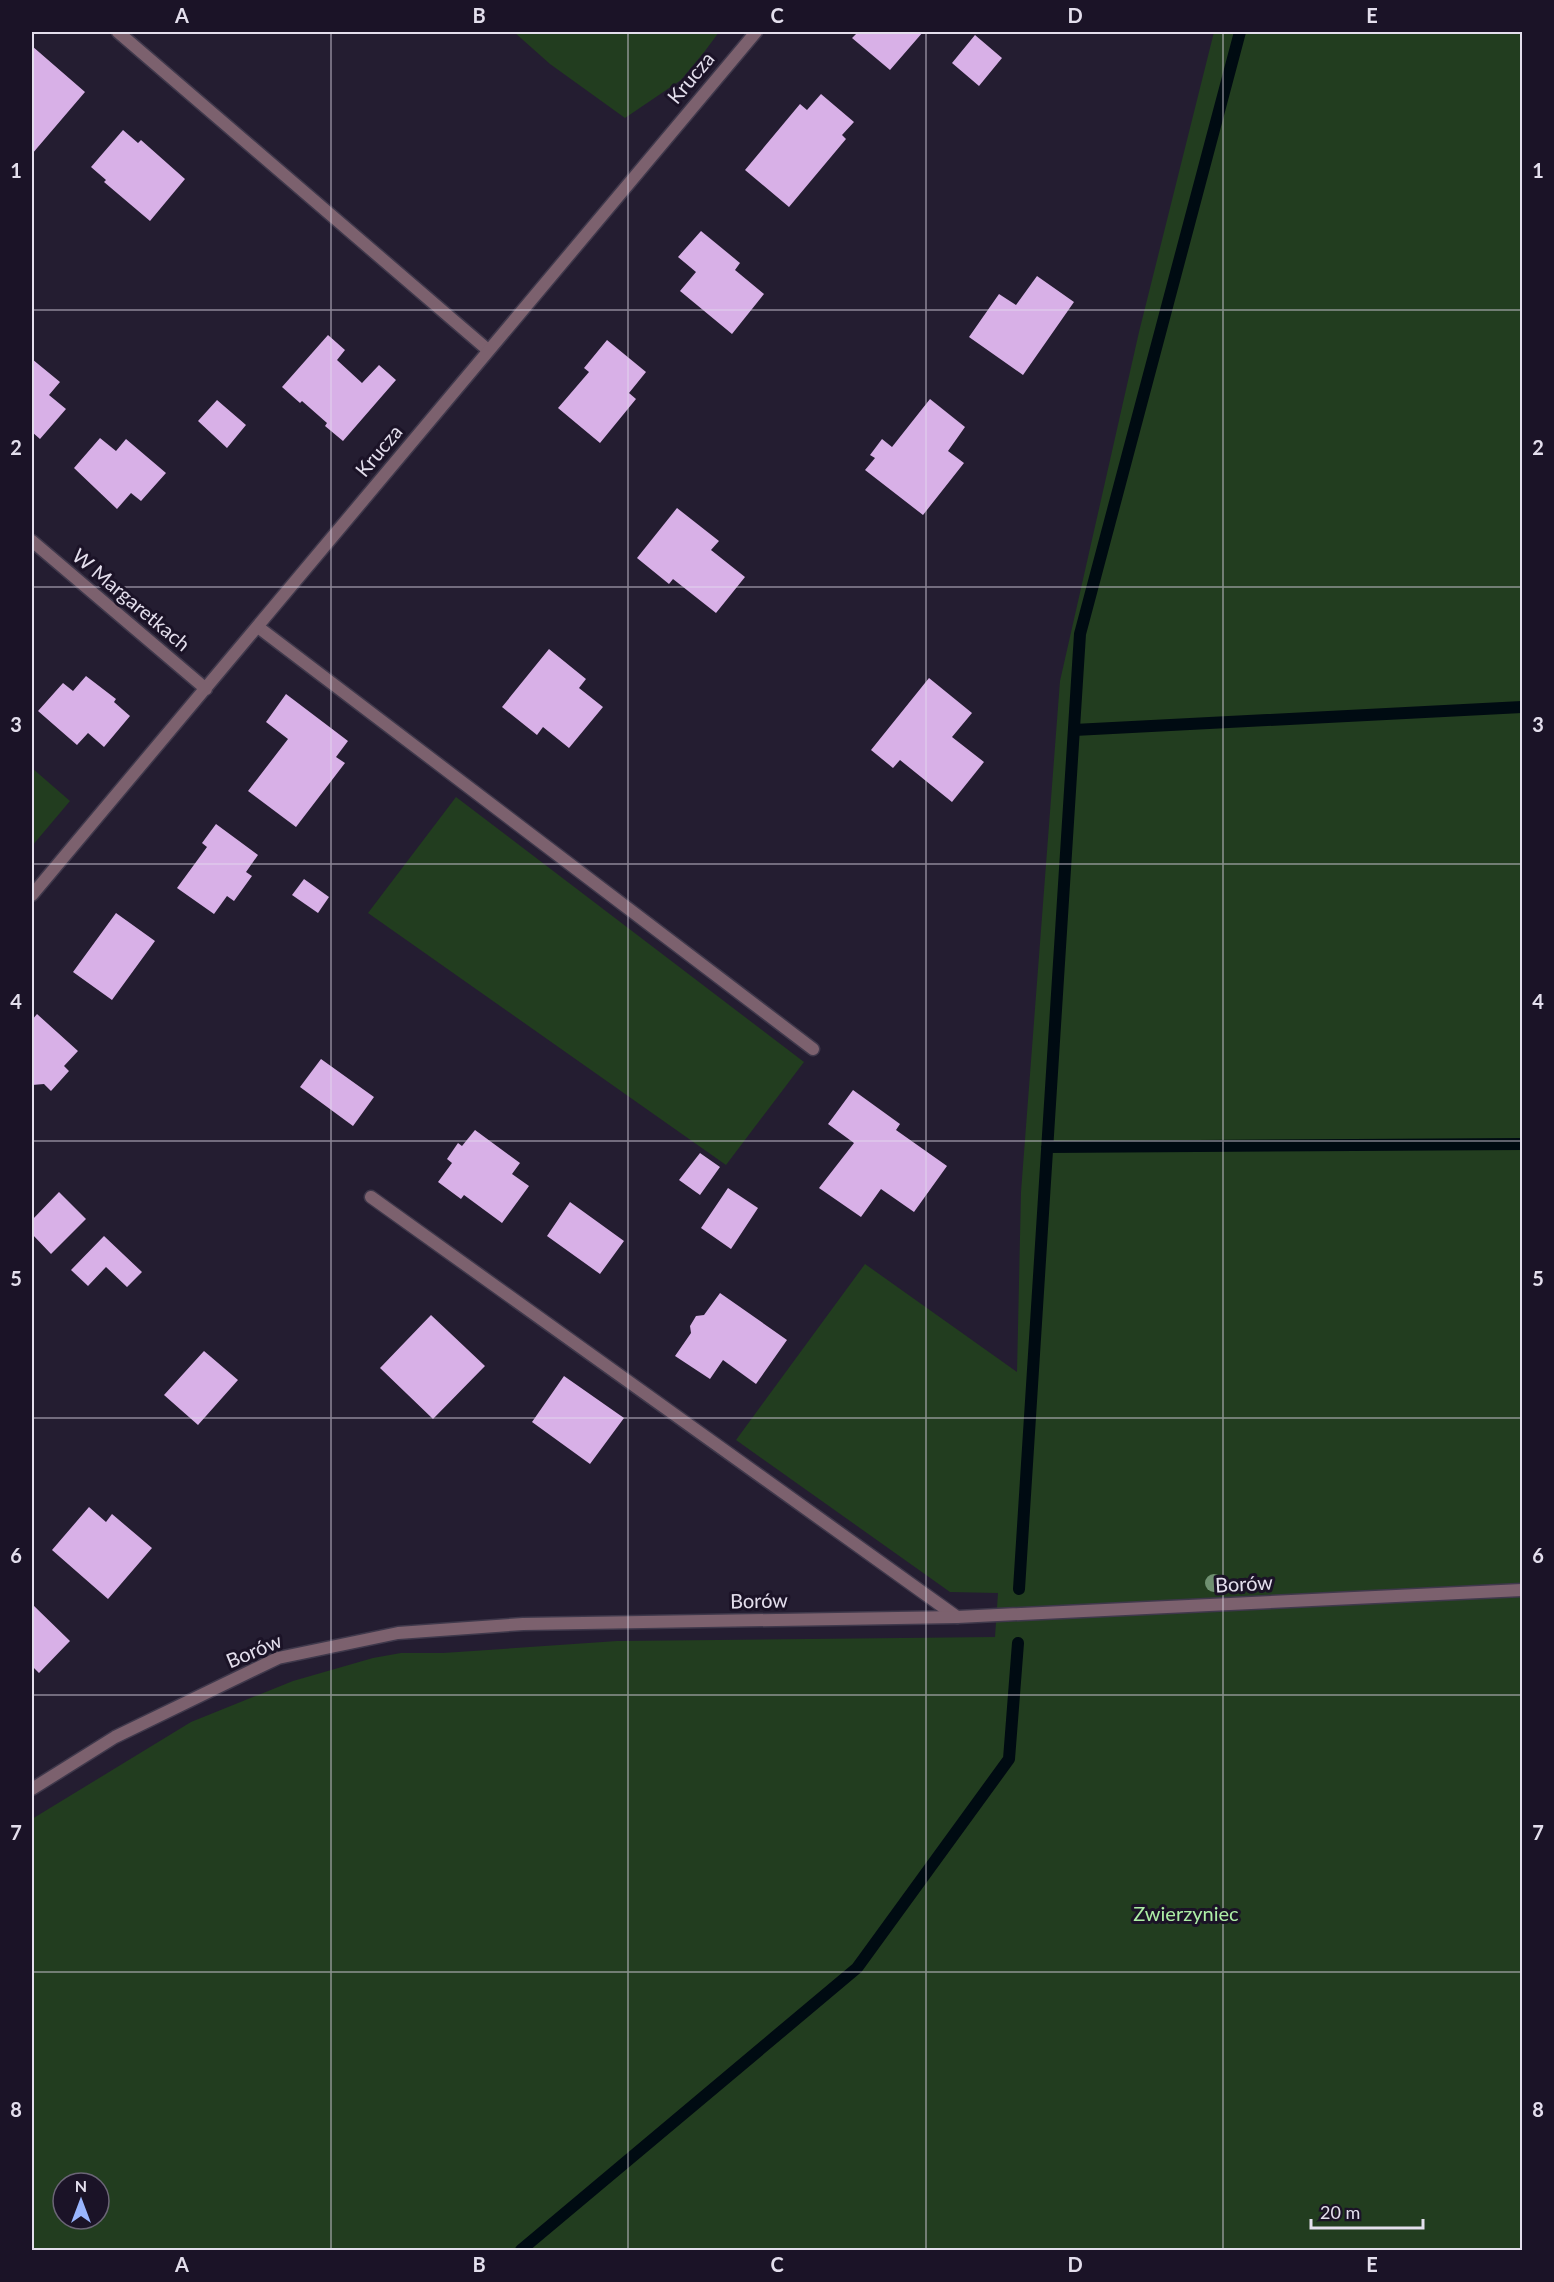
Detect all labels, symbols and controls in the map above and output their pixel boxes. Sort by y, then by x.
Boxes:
text: A [174,3,189,27]
text: B [472,3,486,27]
text: C [770,3,784,27]
text: D [1067,3,1083,27]
text: E [1366,3,1378,27]
street label: Krucza [662,47,719,108]
text: 1 [10,158,22,182]
text: 1 [1532,158,1544,182]
street label: Krucza [350,420,407,481]
text: 2 [10,435,22,459]
text: 2 [1532,435,1544,459]
street label: W Margaretkach [68,543,195,656]
text: 3 [10,712,22,736]
text: 3 [1532,712,1544,736]
text: 4 [10,989,22,1013]
text: 4 [1532,989,1544,1013]
text: 5 [10,1266,22,1290]
text: 5 [1532,1266,1544,1290]
text: 6 [10,1543,22,1567]
text: 6 [1532,1543,1544,1567]
street label: Borów [1214,1569,1274,1596]
street label: Borów [730,1587,788,1613]
street label: Borów [222,1628,285,1672]
text: 7 [10,1820,22,1844]
text: 7 [1532,1820,1544,1844]
park label: Zwierzyniec [1133,1901,1239,1925]
text: 8 [10,2097,22,2121]
text: 8 [1532,2097,1544,2121]
north arrow [51,2171,111,2231]
text: N [75,2176,87,2195]
scale bar [1311,2192,1424,2230]
text: 20 m [1320,2201,1360,2223]
text: A [174,2252,189,2276]
text: B [472,2252,486,2276]
text: C [770,2252,784,2276]
text: D [1067,2252,1083,2276]
text: E [1366,2252,1378,2276]

